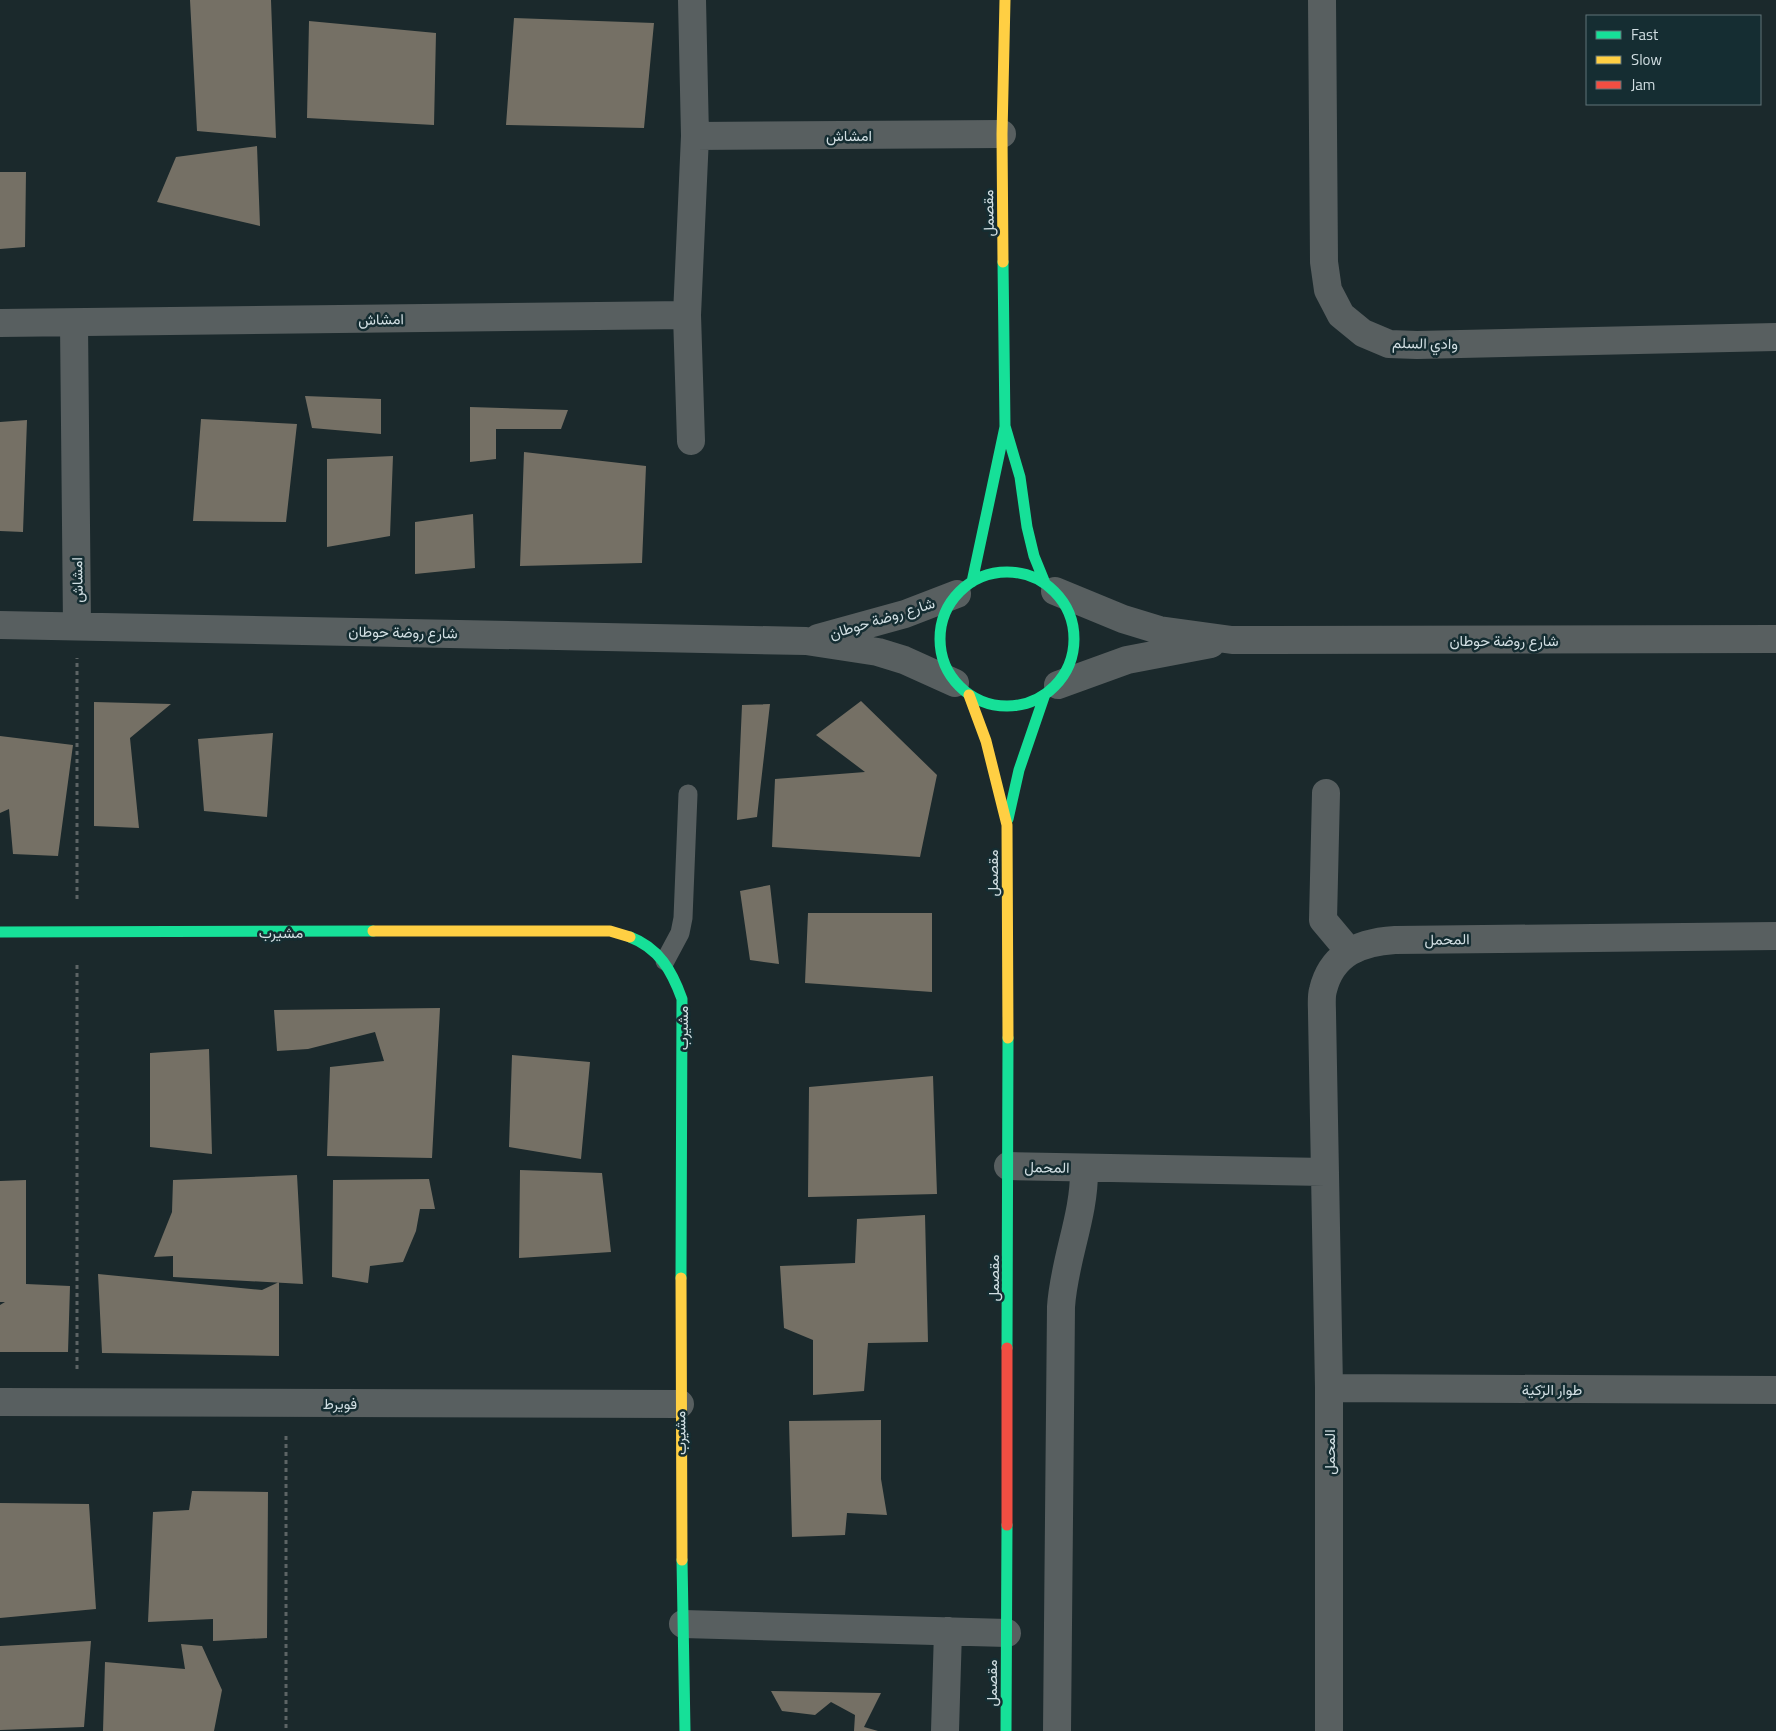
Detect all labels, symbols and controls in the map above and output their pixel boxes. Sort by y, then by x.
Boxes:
legend [1586,15,1761,105]
text: Fast [1631,23,1659,46]
text: Slow [1631,48,1662,71]
text: Jam [1631,73,1655,96]
street label: امشاش [826,124,872,147]
street label: مقصمل [976,189,1000,237]
street label: امشاش [358,307,404,331]
street label: وادي السلم [1392,331,1458,357]
street label: امشاش [65,557,89,603]
street label: شارع روضة حوطان [826,591,938,645]
street label: شارع روضة حوطان [348,620,458,644]
street label: شارع روضة حوطان [1449,629,1559,652]
street label: مقصمل [981,849,1004,897]
street label: مشيرب [259,921,303,944]
street label: المحمل [1424,927,1470,951]
street label: مشيرب [671,1006,694,1050]
street label: المحمل [1024,1155,1070,1179]
street label: مقصمل [982,1254,1005,1302]
street label: طوار الرّكية [1522,1378,1582,1401]
street label: فويرط [323,1392,357,1415]
street label: مشيرب [668,1411,692,1455]
street label: المحمل [1318,1429,1341,1475]
street label: مقصمل [980,1659,1003,1707]

